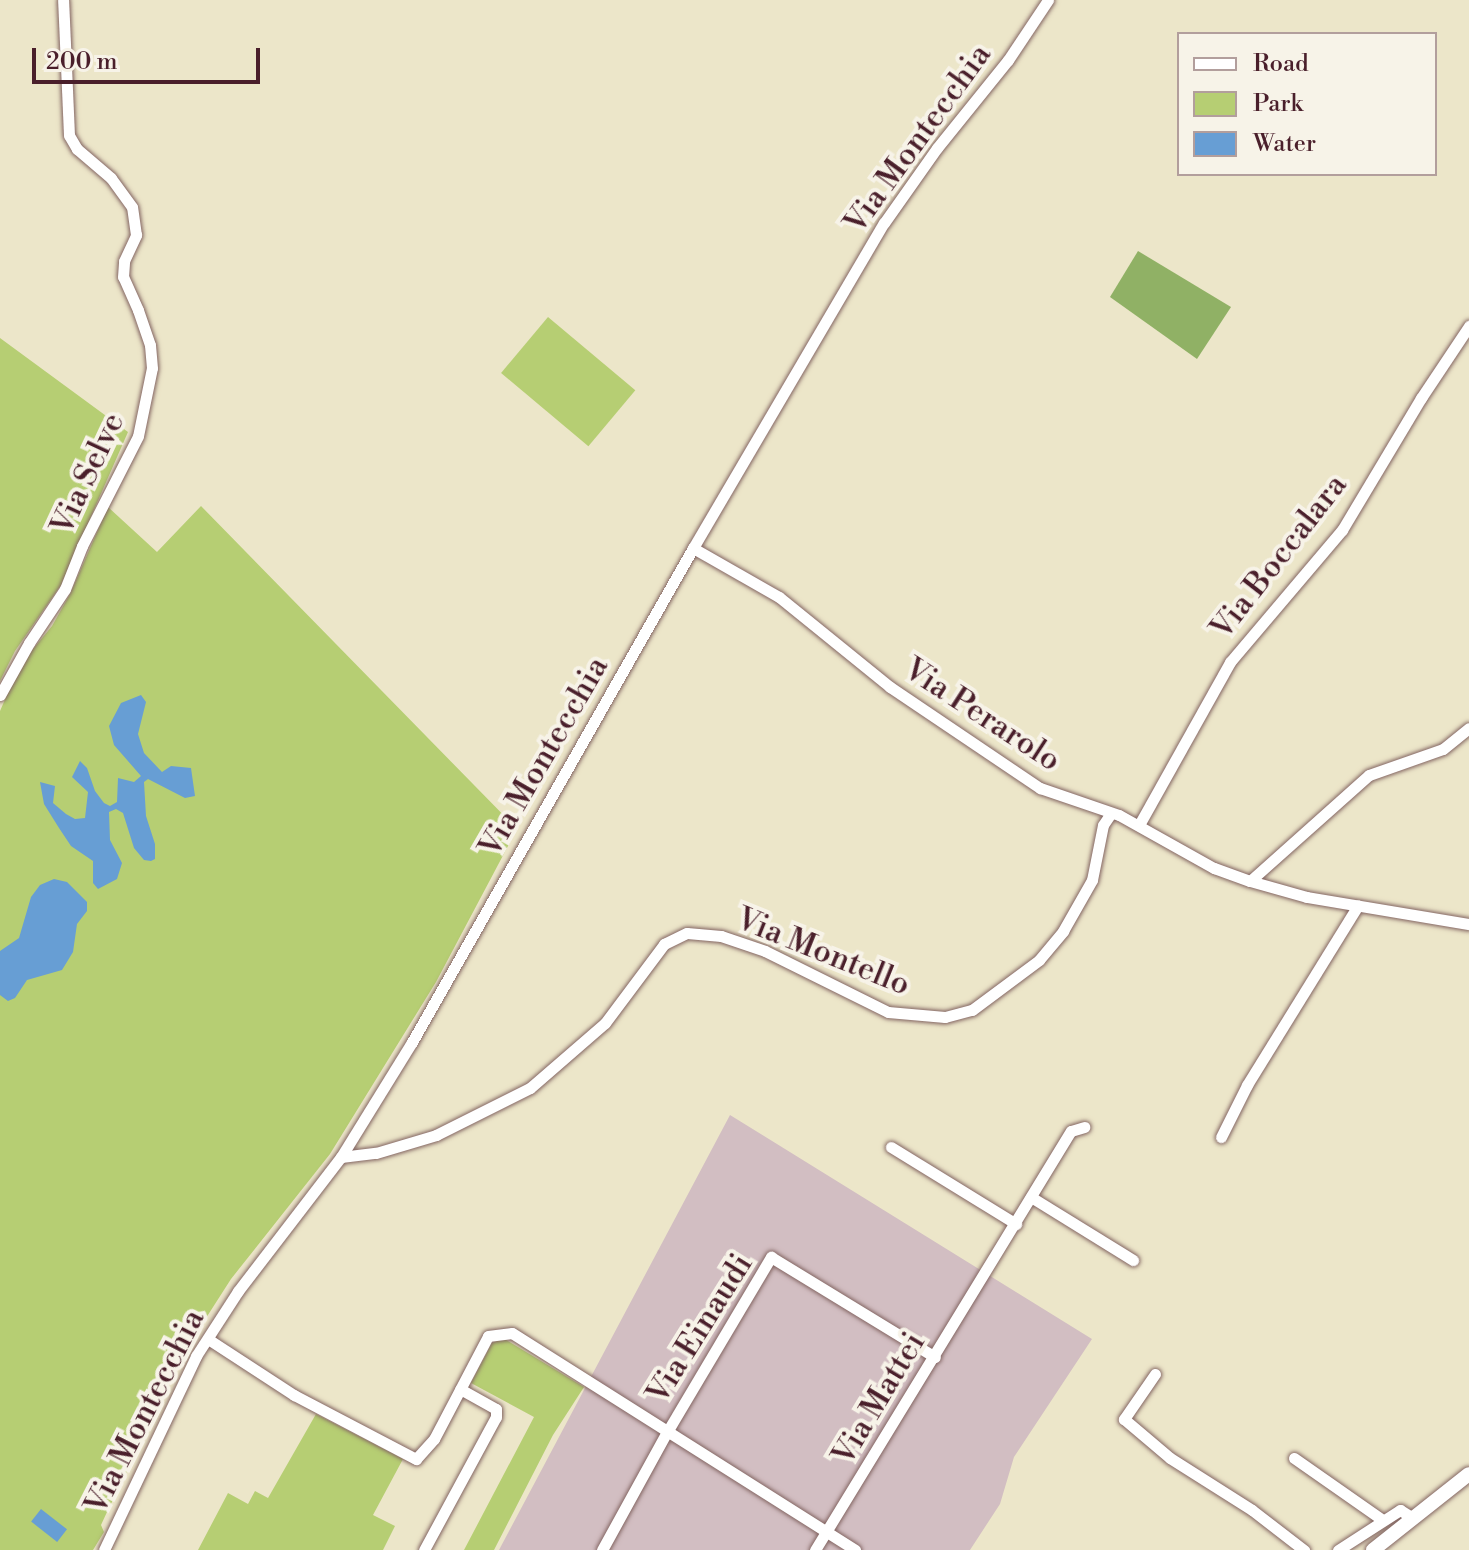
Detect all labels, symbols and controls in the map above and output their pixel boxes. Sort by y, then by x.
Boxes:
scale bar [36,32,264,82]
legend [1177,32,1437,176]
street label: Via Montecchia [836,37,1000,241]
text: 200 m [46,47,117,77]
text: Road [1253,49,1309,79]
text: Park [1253,89,1303,119]
text: Water [1253,129,1316,159]
street label: Via Selve [43,407,133,541]
street label: Via Boccalara [1203,467,1355,647]
street label: Via Montecchia [471,650,617,864]
street label: Via Perarolo [896,650,1068,780]
street label: Via Montello [731,900,915,1004]
street label: Via Einaudi [639,1247,761,1411]
street label: Via Montecchia [77,1303,213,1521]
street label: Via Mattei [824,1326,934,1472]

